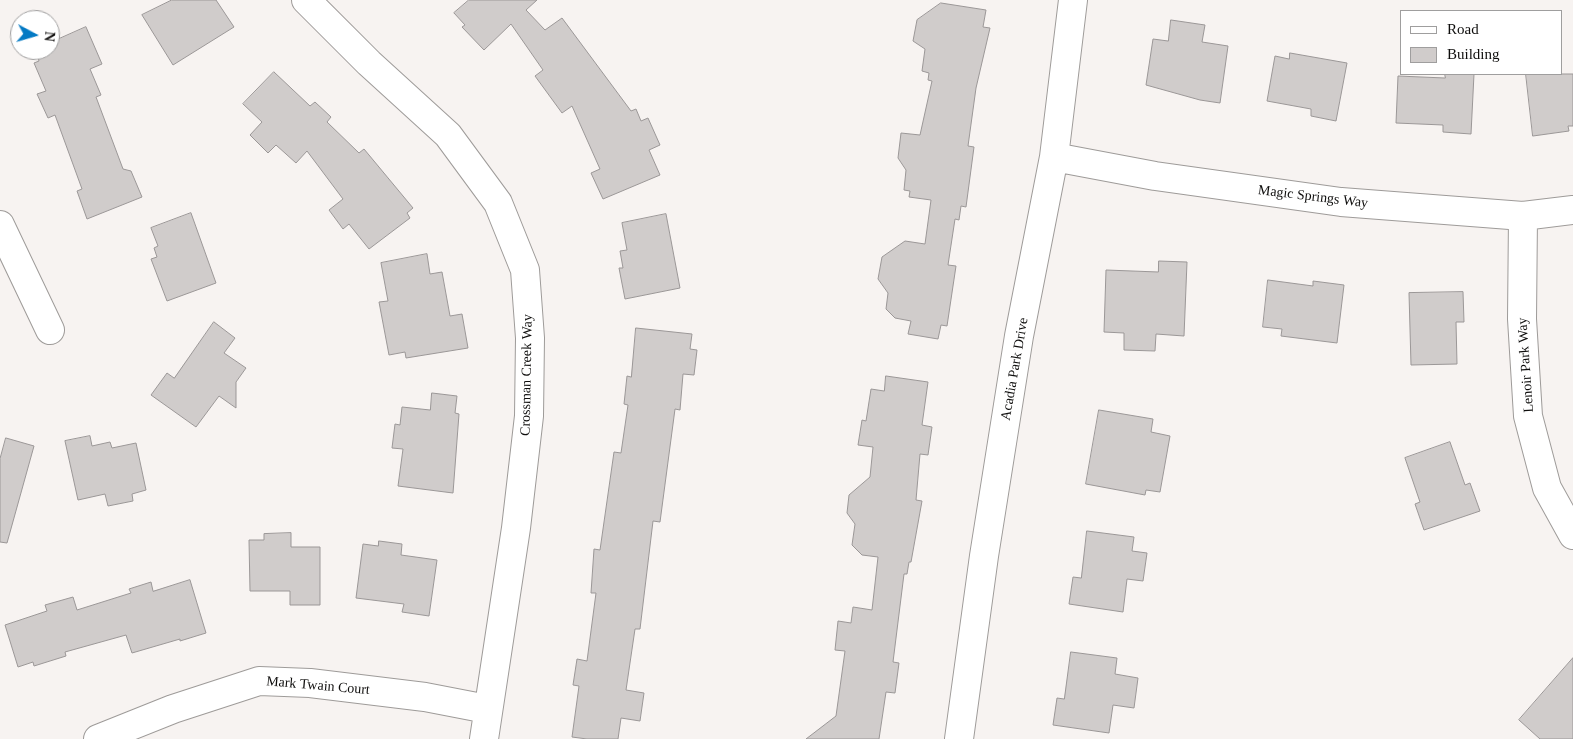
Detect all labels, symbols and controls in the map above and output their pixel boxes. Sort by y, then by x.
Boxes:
north arrow [10,10,60,60]
legend [1400,10,1563,75]
text: Road [1447,21,1479,37]
text: N [41,31,57,42]
text: Building [1447,46,1500,62]
street label: Magic Springs Way [1257,182,1369,212]
street label: Crossman Creek Way [518,314,536,436]
street label: Acadia Park Drive [998,316,1032,422]
street label: Lenoir Park Way [1514,317,1538,413]
street label: Mark Twain Court [265,673,371,699]

